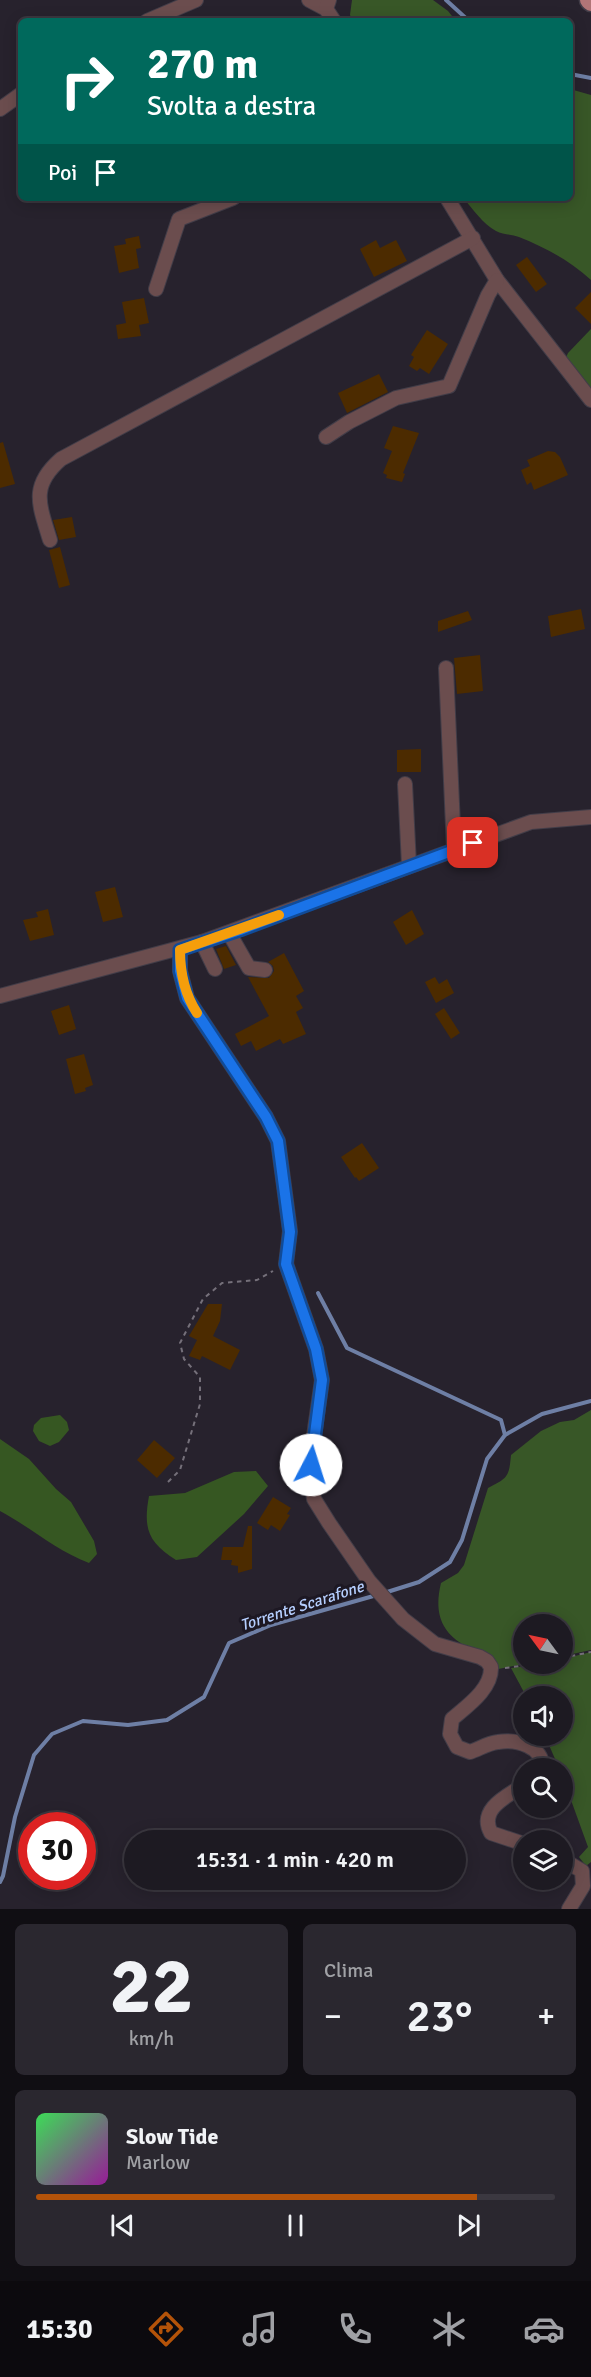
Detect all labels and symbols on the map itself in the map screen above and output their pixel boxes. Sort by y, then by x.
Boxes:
pin [447,817,498,868]
position arrow [279,1433,343,1497]
water label: Torrente Scarafone [238,1576,367,1635]
north arrow [513,1614,573,1674]
speed limit sign: 30 [18,1812,96,1890]

